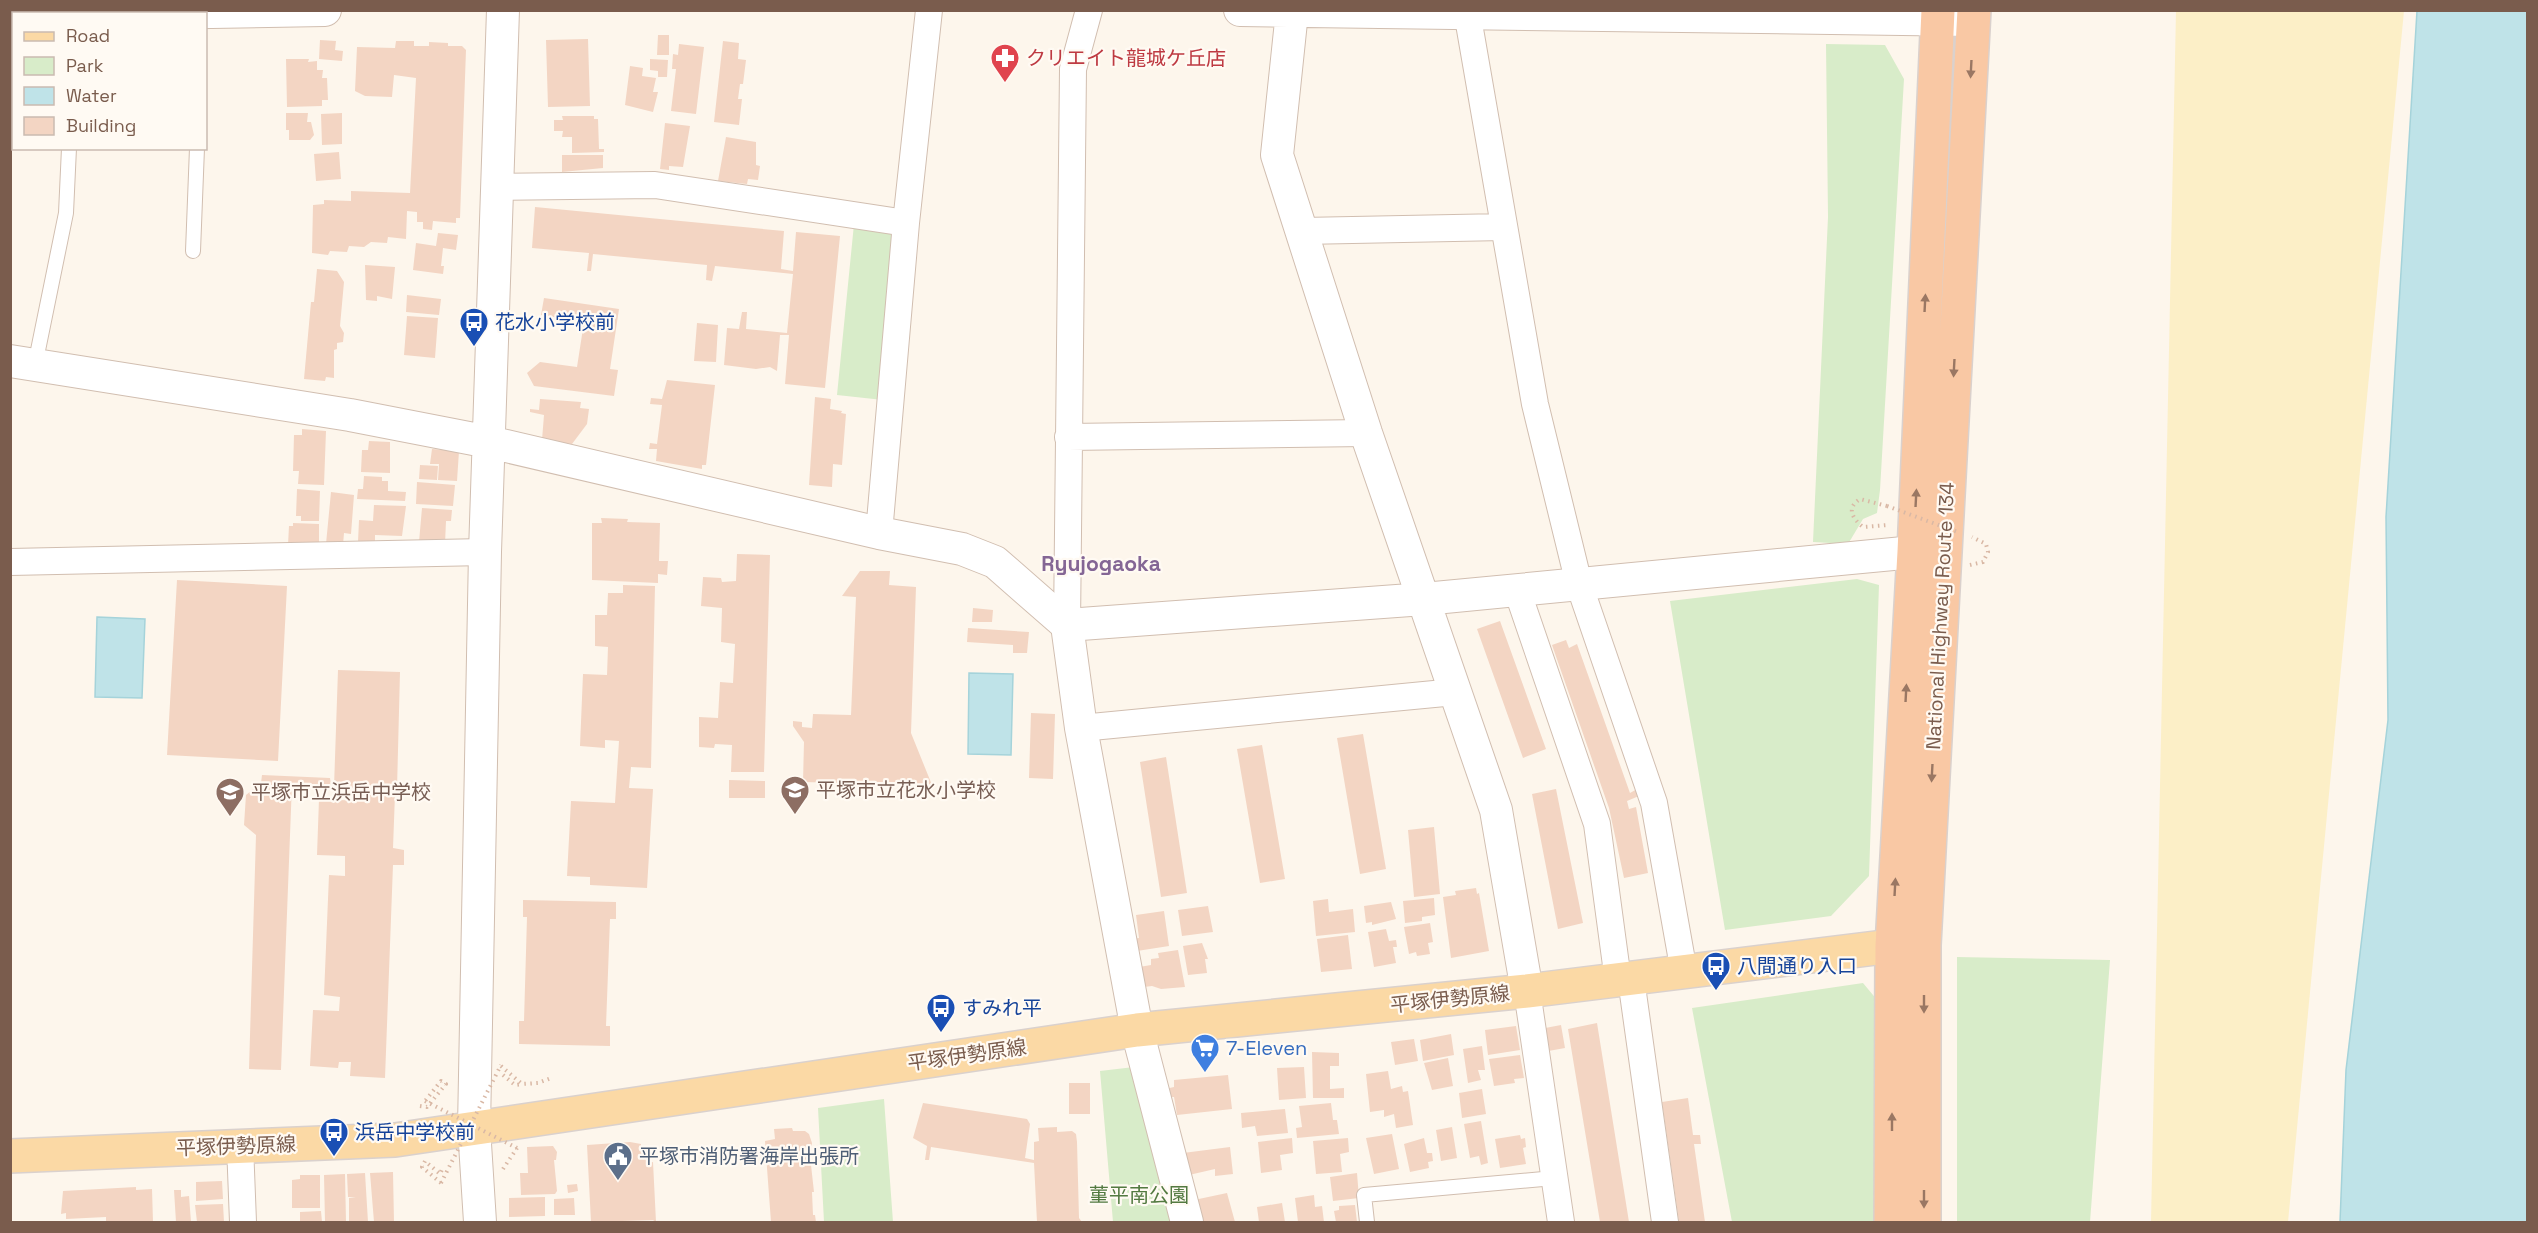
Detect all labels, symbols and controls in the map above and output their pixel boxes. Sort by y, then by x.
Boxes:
legend [12,12,207,150]
text: Road [66,24,110,47]
pharmacy icon: クリエイト龍城ケ丘店 [989,42,1021,84]
place label: クリエイト龍城ケ丘店 [1026,45,1226,71]
text: Park [66,54,104,77]
one-way arrow [1966,59,1975,78]
text: Water [66,84,117,107]
text: Building [66,114,136,137]
one-way arrow [1921,294,1930,313]
bus stop icon: 花水小学校前 [458,306,490,348]
place label: 花水小学校前 [495,309,615,335]
one-way arrow [1949,359,1959,378]
street label: National Highway Route 134 [1920,482,1960,750]
one-way arrow [1912,488,1921,507]
district label: Ryujogaoka [1041,550,1161,577]
one-way arrow [1902,683,1911,702]
one-way arrow [1928,763,1937,782]
school or university icon: 平塚市立花水小学校 [779,774,811,816]
school or university icon: 平塚市立浜岳中学校 [214,776,246,818]
place label: 平塚市立花水小学校 [816,777,996,803]
place label: 平塚市立浜岳中学校 [251,779,431,805]
one-way arrow [1891,878,1900,897]
bus stop icon: 八間通り入口 [1700,950,1732,992]
place label: 八間通り入口 [1737,953,1857,979]
street label: 平塚伊勢原線 [1389,980,1511,1018]
bus stop icon: すみれ平 [925,992,957,1034]
one-way arrow [1919,994,1929,1013]
place label: すみれ平 [962,995,1042,1021]
supermarket icon: 7-Eleven [1189,1032,1221,1074]
street label: 平塚伊勢原線 [906,1034,1028,1076]
place label: 7-Eleven [1226,1035,1307,1061]
one-way arrow [1887,1113,1897,1132]
bus stop icon: 浜岳中学校前 [318,1116,350,1158]
place label: 浜岳中学校前 [355,1119,475,1145]
street label: 平塚伊勢原線 [176,1131,296,1161]
public building icon: 平塚市消防署海岸出張所 [602,1140,634,1182]
place label: 平塚市消防署海岸出張所 [639,1143,859,1169]
park label: 菫平南公園 [1089,1182,1189,1208]
one-way arrow [1919,1189,1929,1208]

